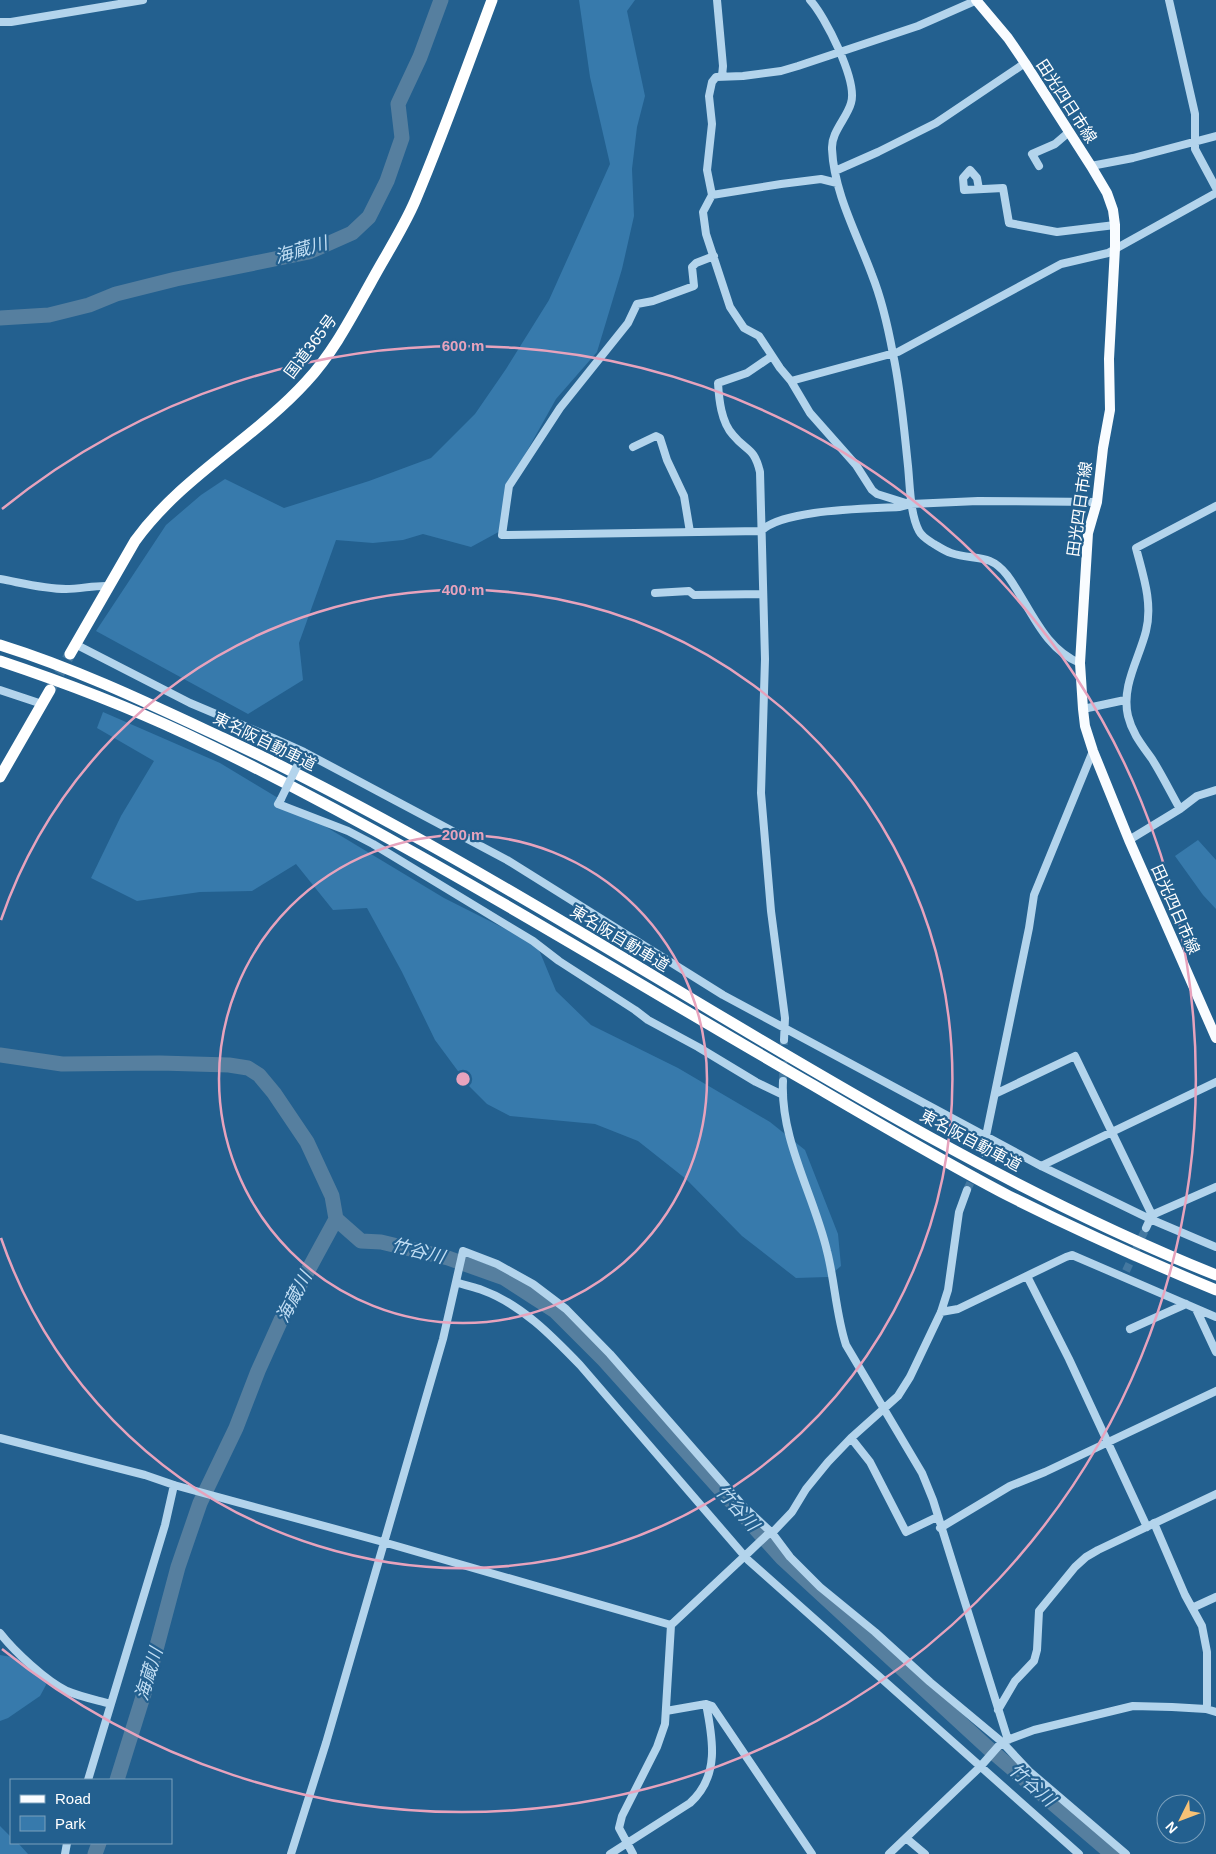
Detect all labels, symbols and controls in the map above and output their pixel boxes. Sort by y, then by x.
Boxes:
street label: 田光四日市線 [1033,56,1100,146]
water label: 海蔵川 [272,232,332,267]
street label: 国道365号 [281,311,340,381]
text: 600 m [442,337,484,354]
street label: 田光四日市線 [1064,460,1095,558]
text: 400 m [442,581,484,598]
street label: 東名阪自動車道 [211,709,319,774]
text: 200 m [442,826,484,843]
street label: 田光四日市線 [1148,862,1203,957]
street label: 東名阪自動車道 [567,902,672,975]
centre of rings [454,1070,472,1088]
street label: 東名阪自動車道 [917,1107,1024,1174]
water label: 竹谷川 [389,1235,449,1268]
water label: 海蔵川 [272,1267,316,1326]
water label: 竹谷川 [712,1481,764,1536]
water label: 海蔵川 [132,1643,167,1703]
water label: 竹谷川 [1005,1760,1060,1812]
legend [10,1779,172,1844]
text: Road [55,1790,91,1807]
north arrow [1156,1794,1206,1844]
text: Park [55,1815,86,1832]
text: N [1162,1819,1181,1837]

